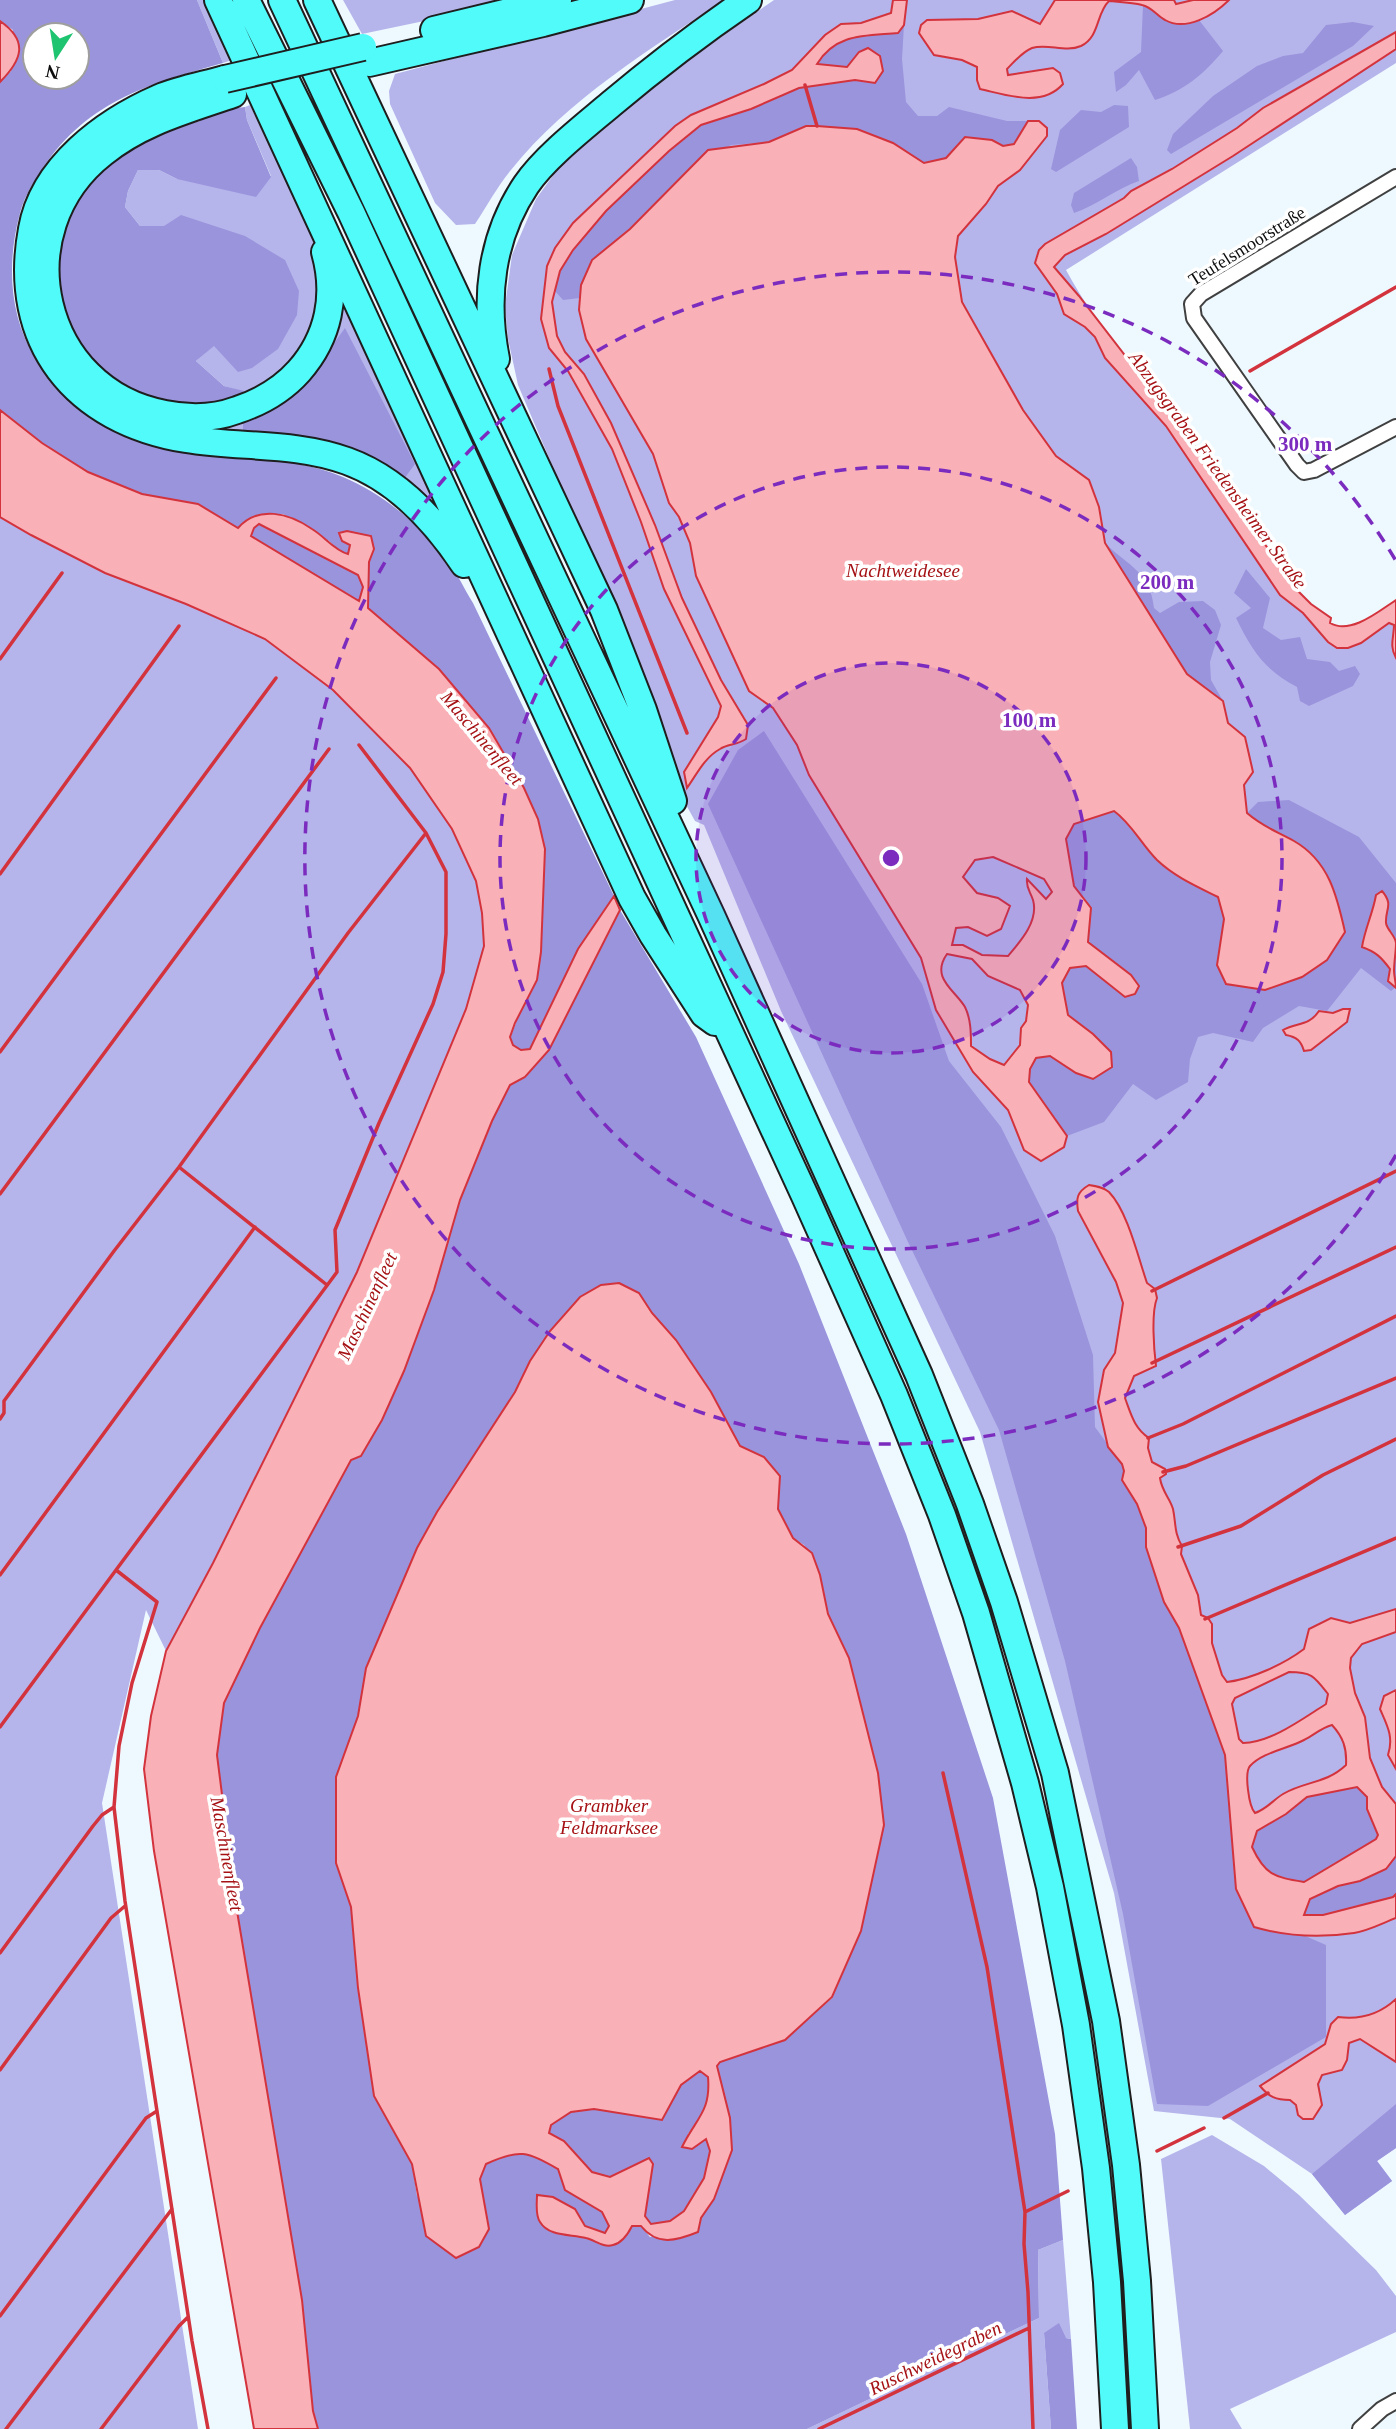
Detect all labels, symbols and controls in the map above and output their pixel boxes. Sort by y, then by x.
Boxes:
north arrow [21,21,91,91]
text: N [43,60,61,84]
street label: Teufelsmoorstraße [1185,202,1309,290]
water label: Abzugsgraben Friedensheimer Straße [1124,346,1311,593]
text: 300 m [1278,432,1333,456]
water label: Nachtweidesee [845,560,960,581]
text: 200 m [1140,570,1195,594]
water label: Maschinenfleet [436,686,528,790]
text: 100 m [1002,708,1057,732]
centre of rings [879,846,903,870]
water label: Maschinenfleet [333,1248,401,1364]
water label: Maschinenfleet [206,1794,248,1914]
water label: Grambker Feldmarksee [559,1795,658,1838]
water label: Ruschweidegraben [865,2317,1005,2400]

